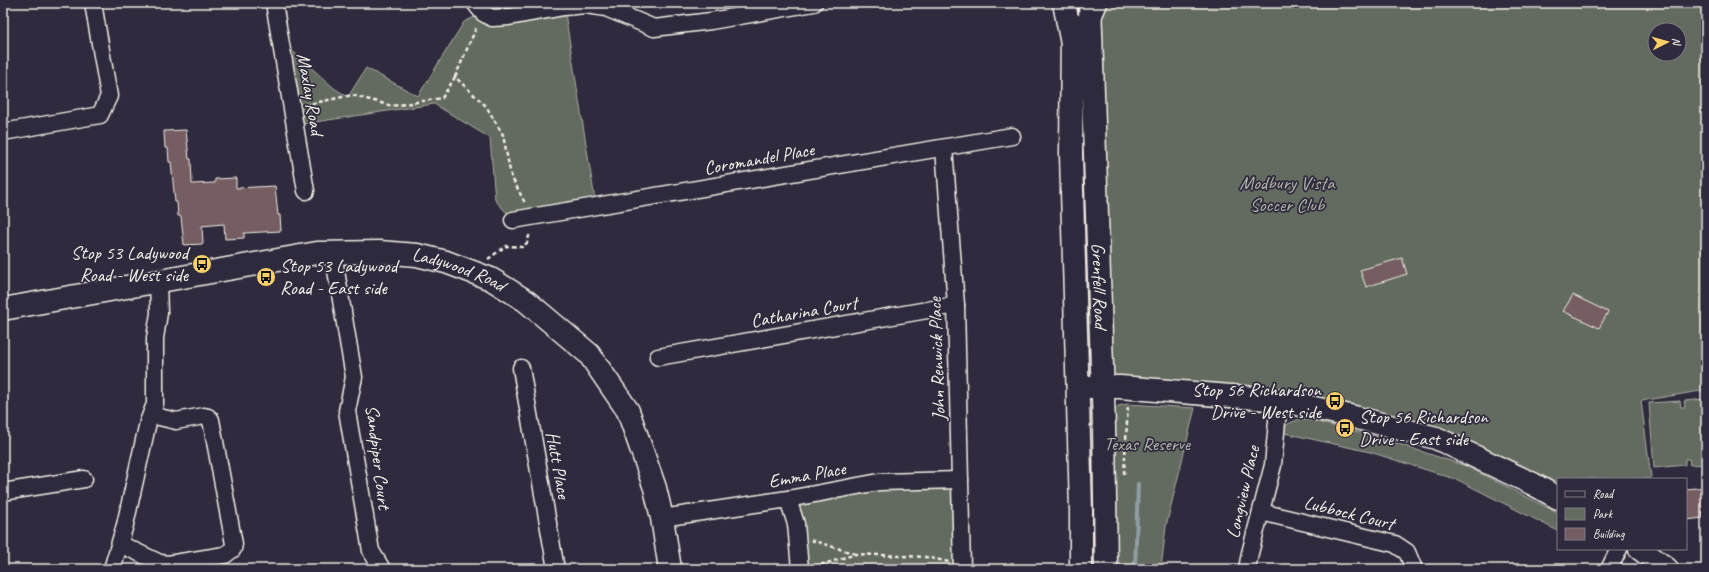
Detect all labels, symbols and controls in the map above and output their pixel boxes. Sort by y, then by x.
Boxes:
north arrow [1647,22,1687,62]
text: N [1670,37,1684,47]
street label: Maxlay Road [291,51,330,140]
street label: Coromandel Place [702,137,818,180]
park label: Modbury Vista Soccer Club [1239,171,1336,217]
place label: Stop 53 Ladywood Road - West side [71,241,192,287]
street label: Grenfell Road [1086,242,1113,332]
street label: Ladywood Road [411,243,513,299]
bus stop icon: Stop 53 Ladywood Road - West side [191,253,213,275]
place label: Stop 53 Ladywood Road - East side [280,254,401,300]
bus stop icon: Stop 53 Ladywood Road - East side [255,266,277,288]
street label: Catharina Court [749,290,862,333]
street label: John Renwick Place [923,295,951,422]
place label: Stop 56 Richardson Drive - West side [1192,378,1323,424]
bus stop icon: Stop 56 Richardson Drive - West side [1324,390,1346,412]
street label: Sandpiper Court [360,404,397,512]
place label: Stop 56 Richardson Drive - East side [1359,405,1489,451]
bus stop icon: Stop 56 Richardson Drive - East side [1334,417,1356,439]
street label: Hutt Place [540,430,576,502]
park label: Texas Reserve [1104,432,1192,456]
street label: Longview Place [1221,442,1266,541]
street label: Emma Place [767,456,849,494]
legend [1557,478,1687,550]
text: Road [1593,486,1615,502]
street label: Lubbock Court [1302,490,1399,536]
text: Park [1593,506,1614,522]
text: Building [1593,526,1625,542]

